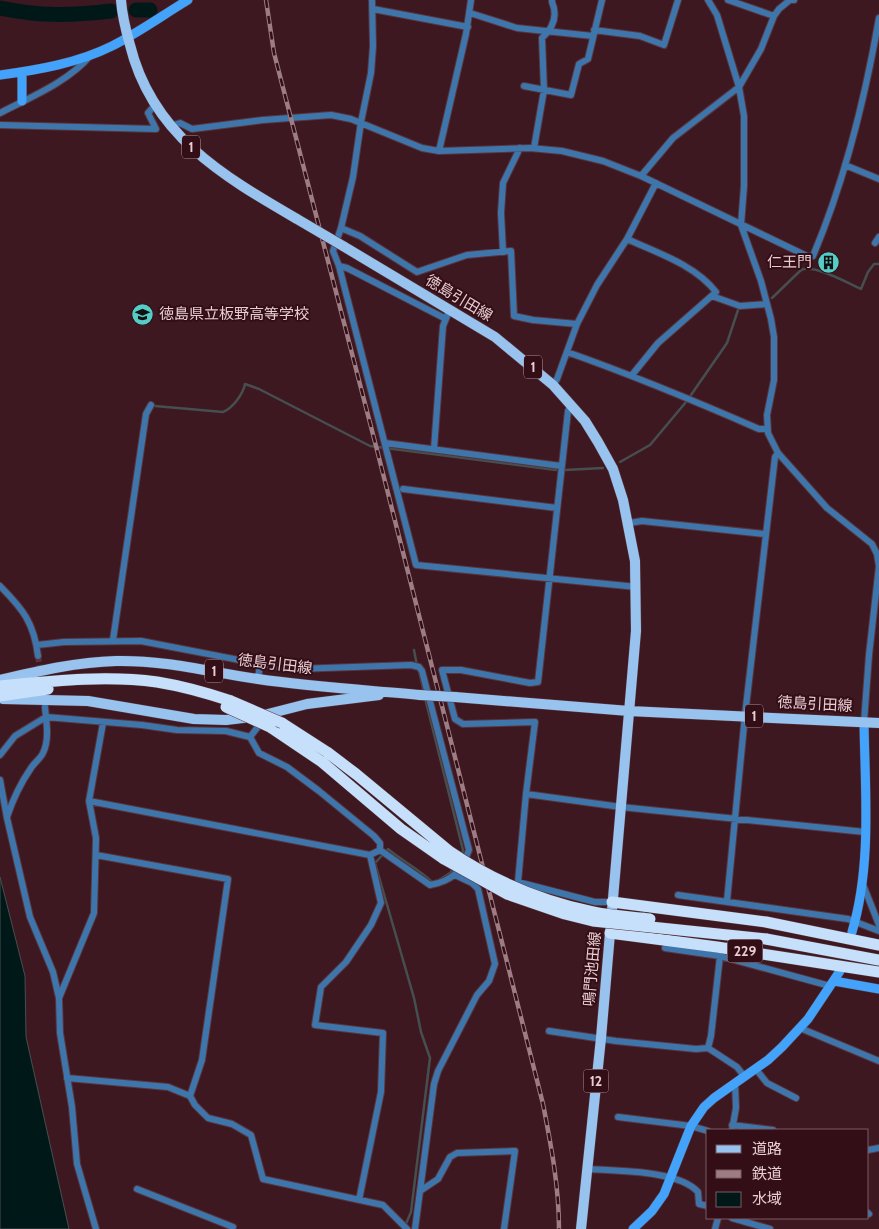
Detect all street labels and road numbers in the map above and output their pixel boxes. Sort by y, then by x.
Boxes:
road number: 1 [182,136,200,158]
street label: 徳島引田線 [422,271,496,325]
road number: 1 [524,356,542,378]
street label: 徳島引田線 [237,650,313,678]
road number: 1 [205,659,223,682]
street label: 徳島引田線 [777,693,853,715]
road number: 1 [745,704,763,728]
street label: 鳴門池田線 [580,931,604,1007]
road number: 229 [728,939,762,962]
road number: 12 [584,1070,608,1092]

